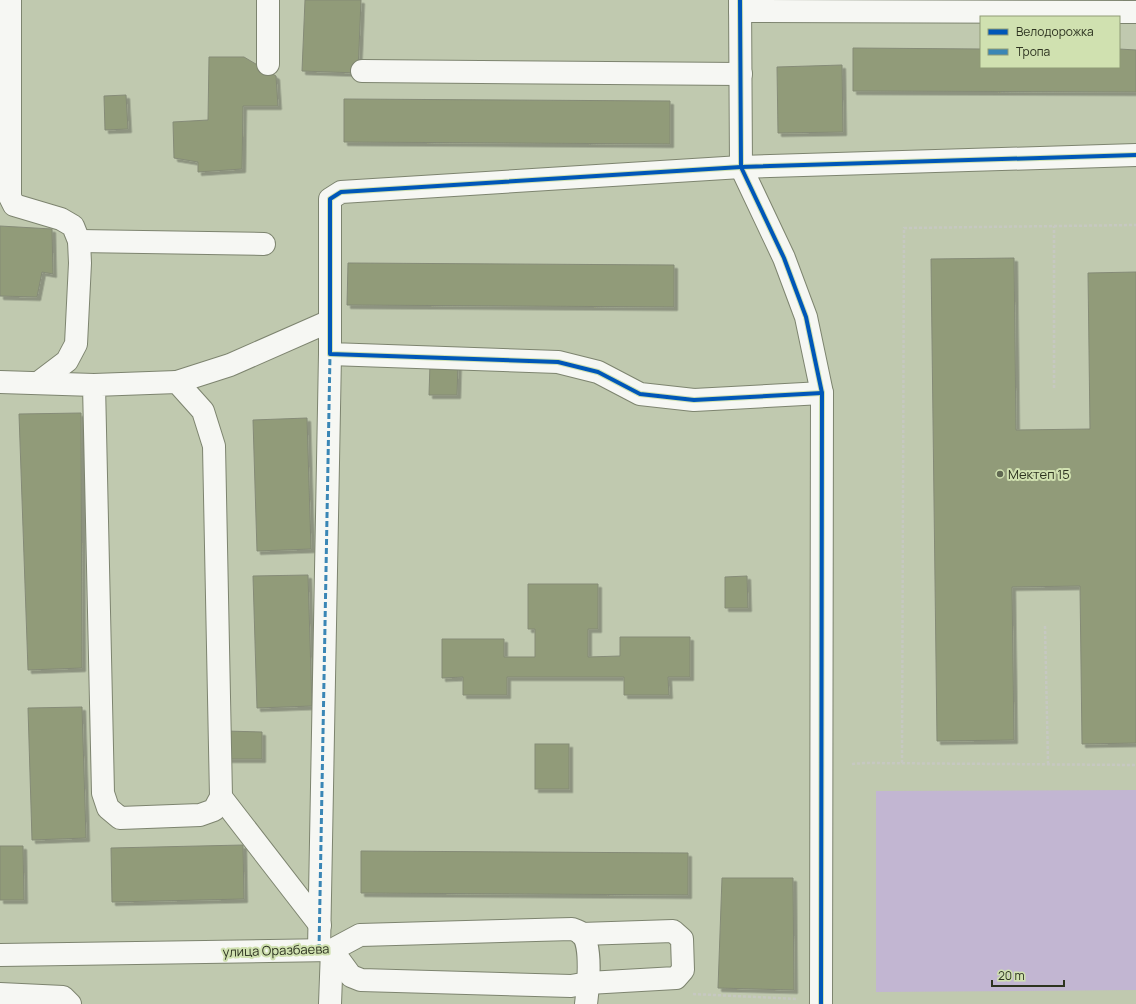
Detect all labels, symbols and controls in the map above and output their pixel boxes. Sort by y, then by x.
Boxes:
legend [980,16,1120,68]
text: Велодорожка [1016,23,1094,40]
text: Тропа [1016,43,1050,60]
place label: Мектеп 15 [1008,465,1070,483]
marker: Мектеп 15 [995,469,1005,479]
street label: улица Оразбаева [222,939,330,961]
scale bar [992,962,1064,988]
text: 20 m [998,967,1025,984]

